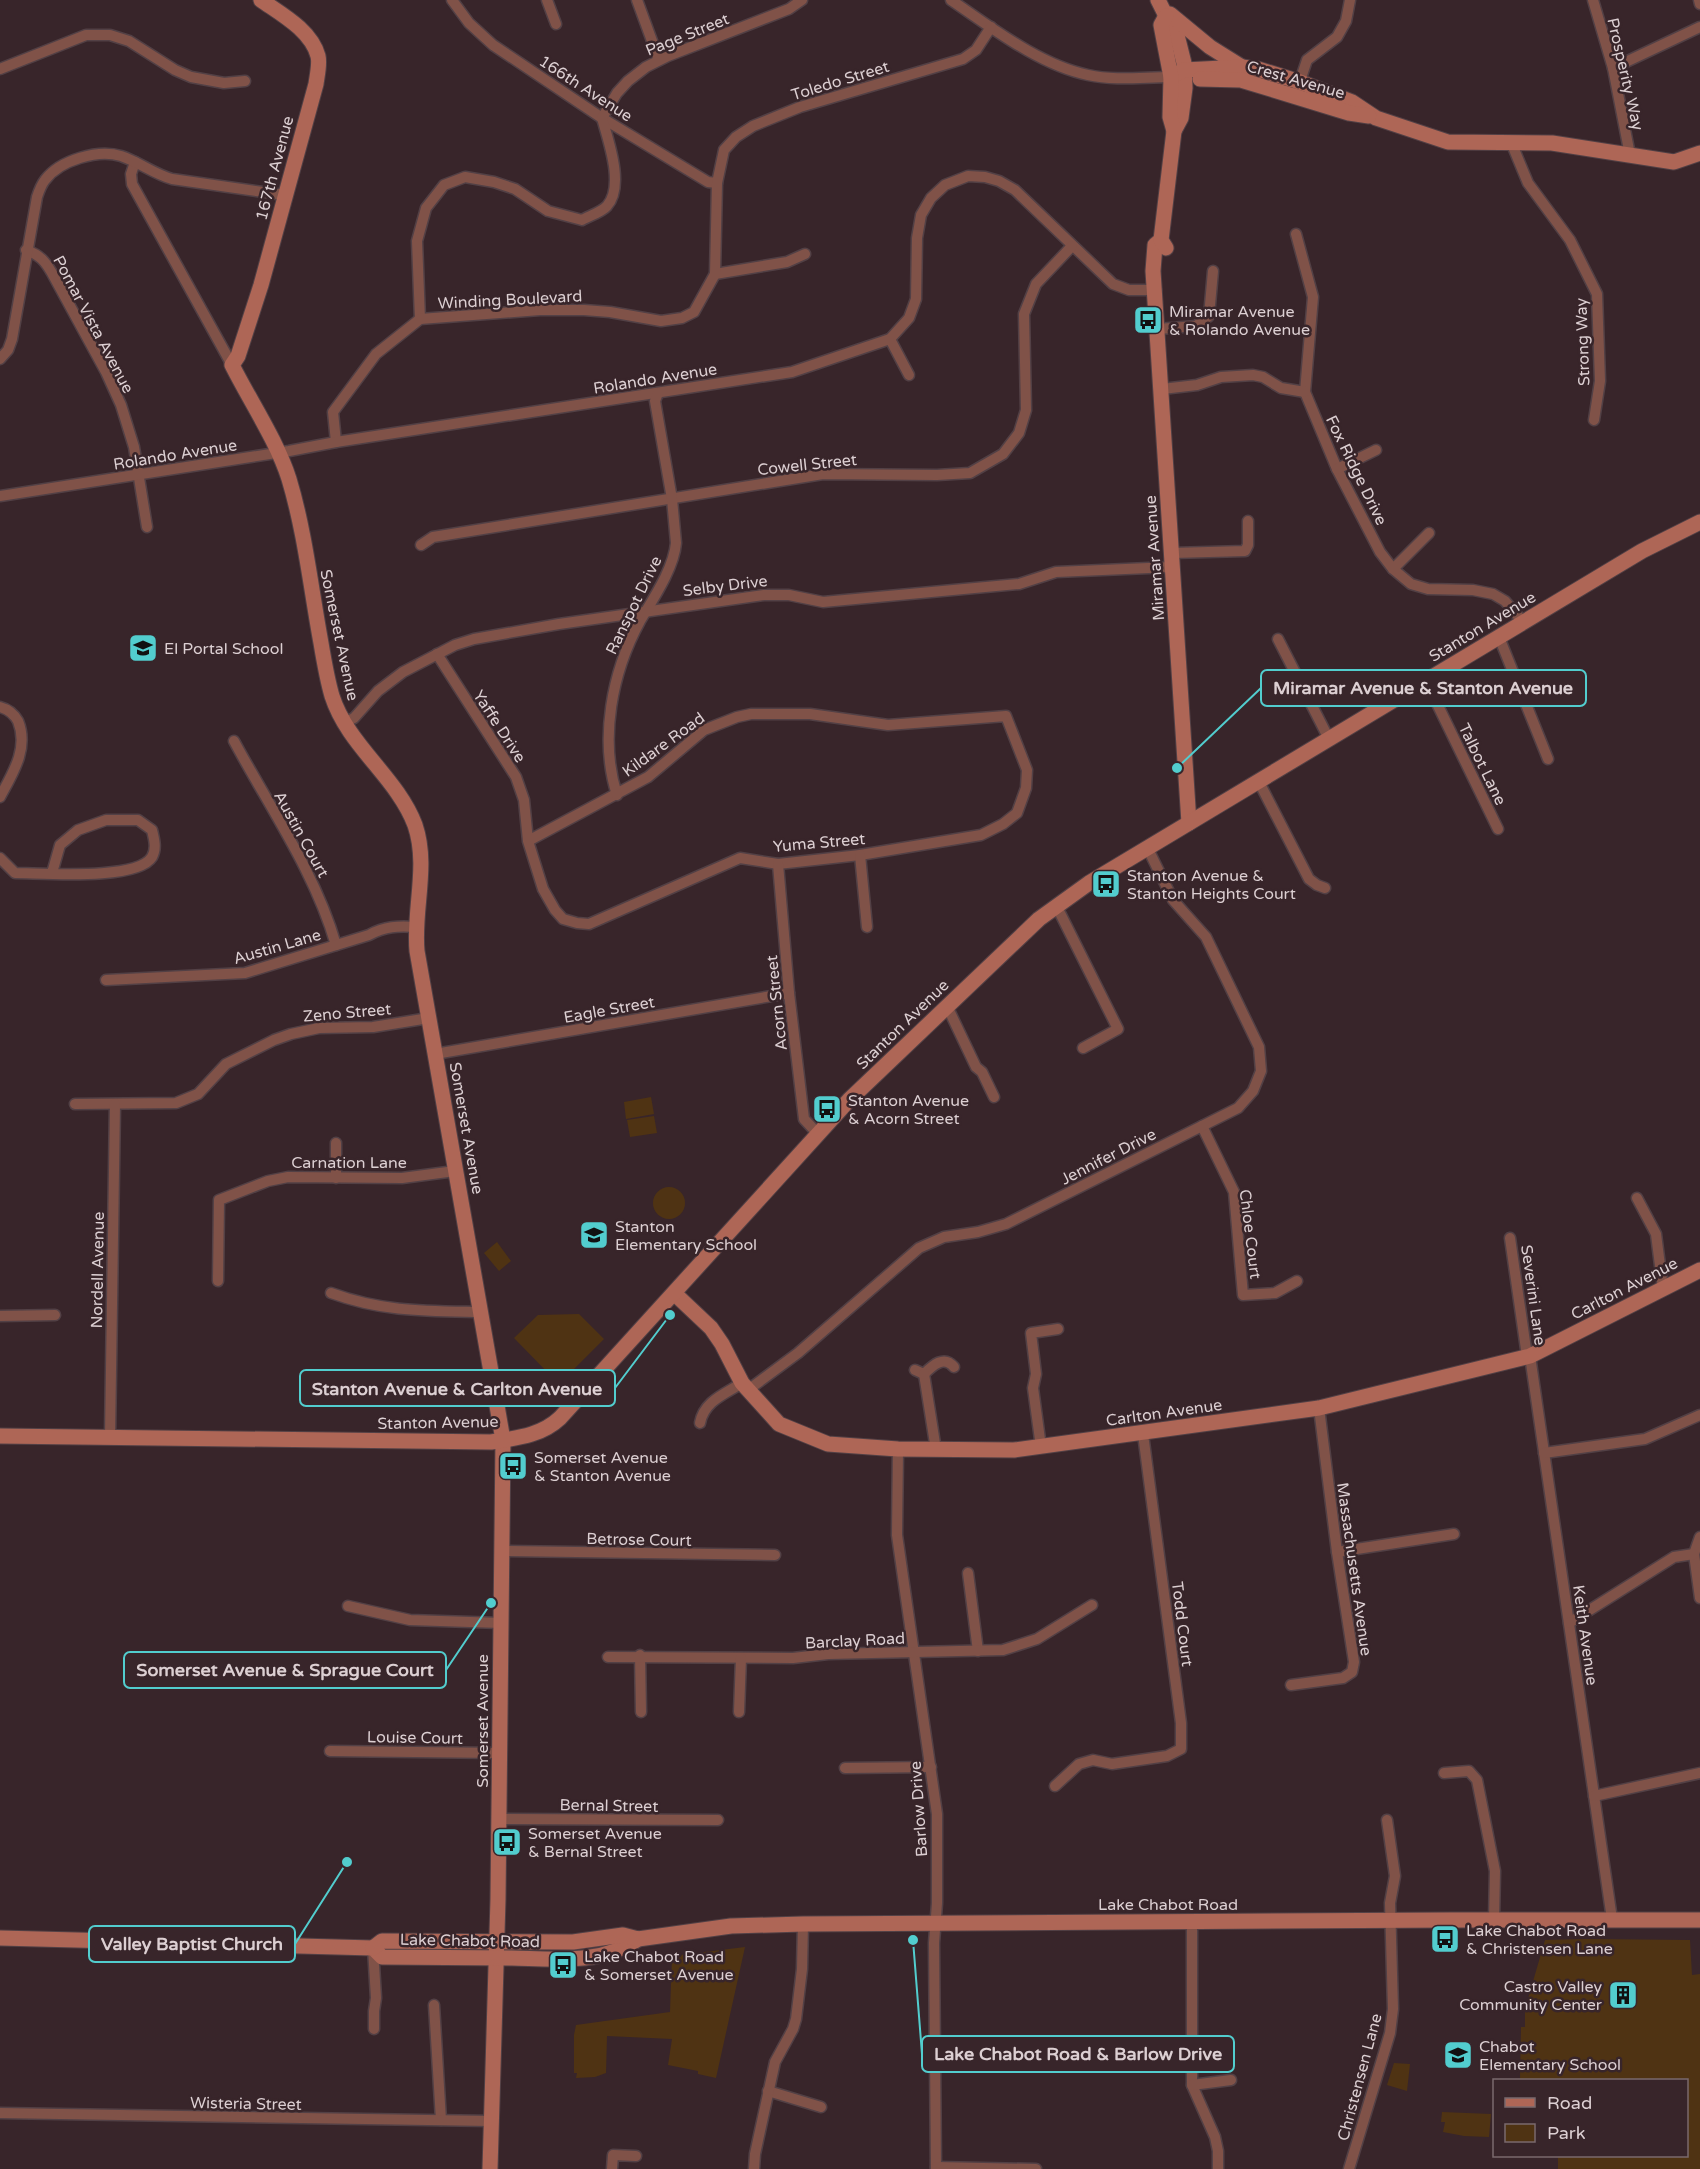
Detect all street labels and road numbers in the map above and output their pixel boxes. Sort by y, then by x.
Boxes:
street label: Page Street [643,9,732,61]
street label: Prosperity Way [1602,16,1648,133]
street label: 166th Avenue [535,51,636,126]
street label: Crest Avenue [1244,56,1347,104]
street label: Toledo Street [789,57,892,105]
street label: 167th Avenue [251,114,299,223]
street label: Pomar Vista Avenue [48,252,138,397]
street label: Winding Boulevard [437,286,583,314]
street label: Strong Way [1571,297,1595,386]
street label: Rolando Avenue [592,359,718,399]
street label: Fox Ridge Drive [1321,412,1391,529]
street label: Rolando Avenue [112,435,238,475]
street label: Cowell Street [756,450,858,480]
street label: Miramar Avenue [1141,495,1169,621]
street label: Ranspot Drive [601,553,666,658]
street label: Somerset Avenue [315,568,363,703]
street label: Selby Drive [682,571,769,601]
street label: Stanton Avenue [1425,587,1540,667]
street label: Yaffe Drive [468,687,530,766]
street label: Kildare Road [618,708,709,781]
street label: Talbot Lane [1454,720,1510,809]
street label: Austin Court [269,788,333,881]
street label: Yuma Street [772,829,866,857]
street label: Austin Lane [231,925,323,969]
street label: Acorn Street [762,954,792,1052]
street label: Stanton Avenue [852,975,953,1074]
street label: Eagle Street [562,992,656,1028]
street label: Zeno Street [302,999,392,1027]
street label: Somerset Avenue [445,1061,487,1196]
street label: Jennifer Drive [1057,1124,1160,1189]
street label: Carnation Lane [291,1153,407,1173]
street label: Chloe Court [1235,1188,1265,1280]
street label: Nordell Avenue [87,1211,109,1329]
street label: Severini Lane [1516,1244,1550,1347]
street label: Carlton Avenue [1568,1253,1681,1324]
street label: Carlton Avenue [1105,1395,1224,1431]
street label: Stanton Avenue [377,1412,499,1434]
street label: Massachusetts Avenue [1332,1481,1376,1657]
street label: Betrose Court [586,1529,692,1551]
street label: Todd Court [1167,1581,1197,1668]
street label: Keith Avenue [1568,1584,1602,1687]
street label: Barclay Road [804,1628,906,1654]
street label: Somerset Avenue [473,1654,493,1788]
street label: Louise Court [367,1727,463,1749]
street label: Barlow Drive [906,1760,932,1858]
street label: Bernal Street [559,1795,659,1817]
street label: Lake Chabot Road [1098,1895,1238,1915]
street label: Lake Chabot Road [400,1930,540,1952]
street label: Christensen Lane [1333,2011,1387,2143]
street label: Wisteria Street [190,2093,302,2115]

